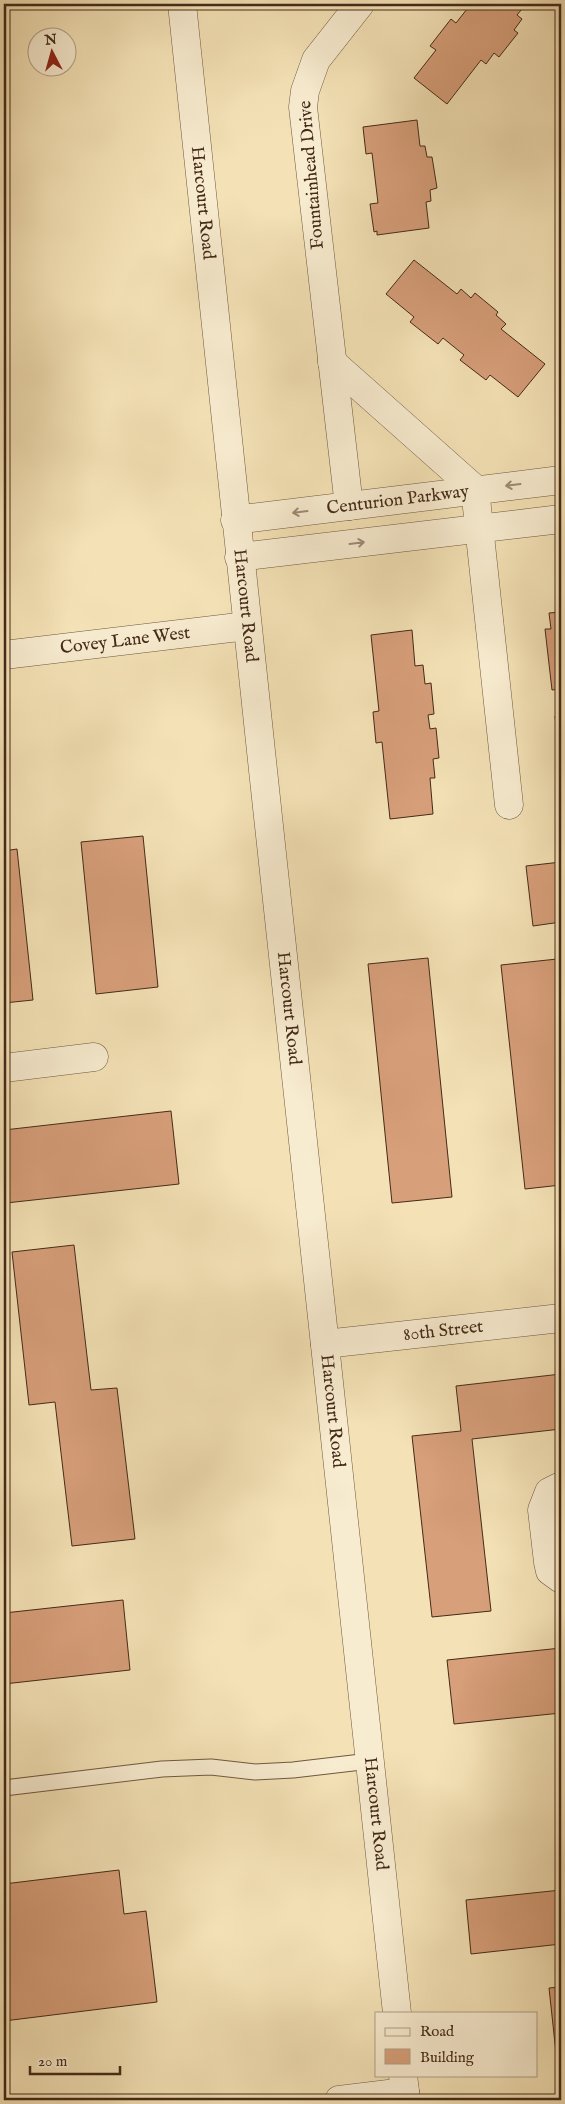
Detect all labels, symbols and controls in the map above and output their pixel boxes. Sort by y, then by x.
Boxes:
north arrow [28,28,78,78]
text: N [43,30,58,50]
street label: Fountainhead Drive [294,100,330,250]
street label: Harcourt Road [185,145,220,261]
street label: Centurion Parkway [325,480,470,520]
one-way arrow [505,480,521,490]
one-way arrow [292,507,308,517]
one-way arrow [348,538,364,548]
street label: Harcourt Road [228,548,263,664]
street label: Covey Lane West [59,621,191,660]
street label: Harcourt Road [271,950,306,1067]
street label: 80th Street [402,1315,484,1347]
street label: Harcourt Road [315,1353,350,1469]
street label: Harcourt Road [358,1756,393,1872]
legend [375,2012,538,2076]
text: Road [420,2022,455,2041]
scale bar [30,2044,120,2076]
text: Building [420,2048,475,2067]
text: 20 m [38,2052,68,2071]

